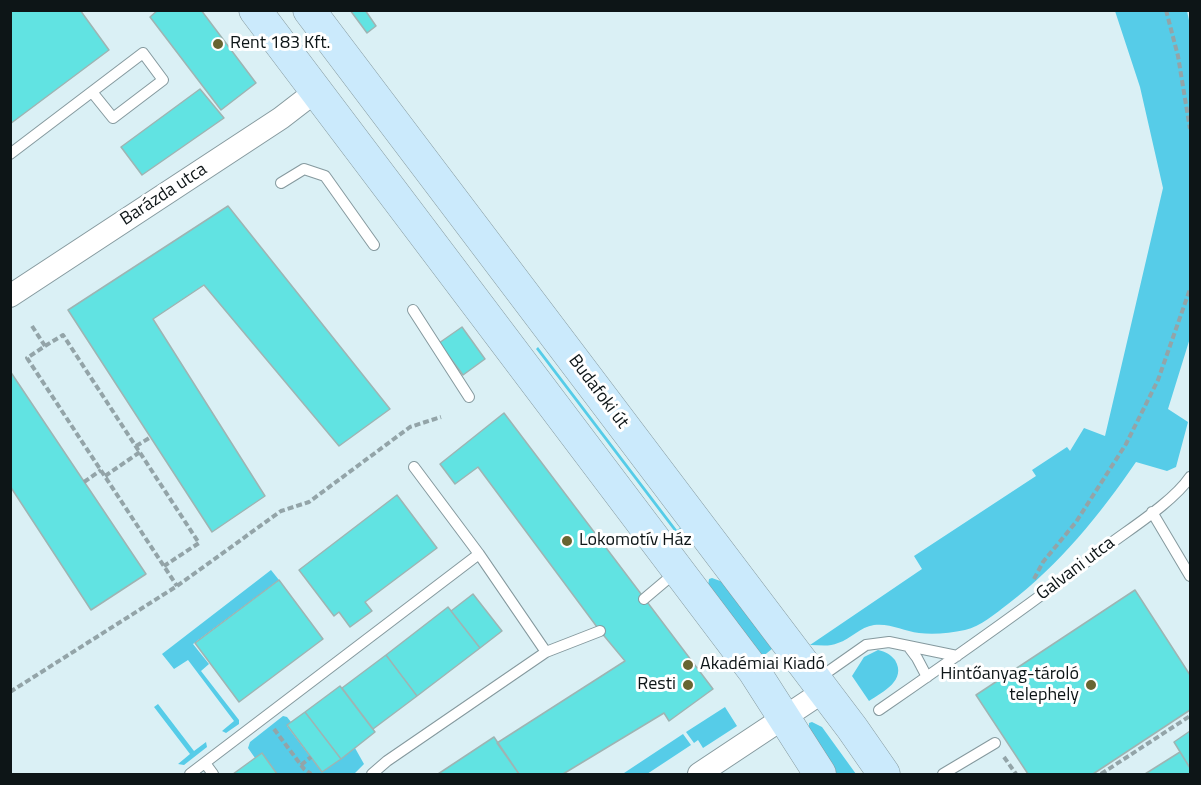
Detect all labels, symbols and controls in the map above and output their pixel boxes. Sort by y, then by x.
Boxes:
place label: Rent 183 Kft. [230,33,330,55]
marker: Rent 183 Kft. [211,37,225,51]
street label: Barázda utca [117,159,211,231]
street label: Budafoki út [563,351,633,433]
place label: Lokomotív Ház [579,530,692,552]
street label: Galvani utca [1033,533,1119,605]
marker: Lokomotív Ház [560,534,574,548]
place label: Akadémiai Kiadó [700,654,825,676]
marker: Akadémiai Kiadó [681,658,695,672]
place label: Hintőanyag-tároló telephely [940,664,1079,706]
place label: Resti [637,674,676,696]
marker: Resti [681,678,695,692]
marker: Hintőanyag-tároló telephely [1084,678,1098,692]

